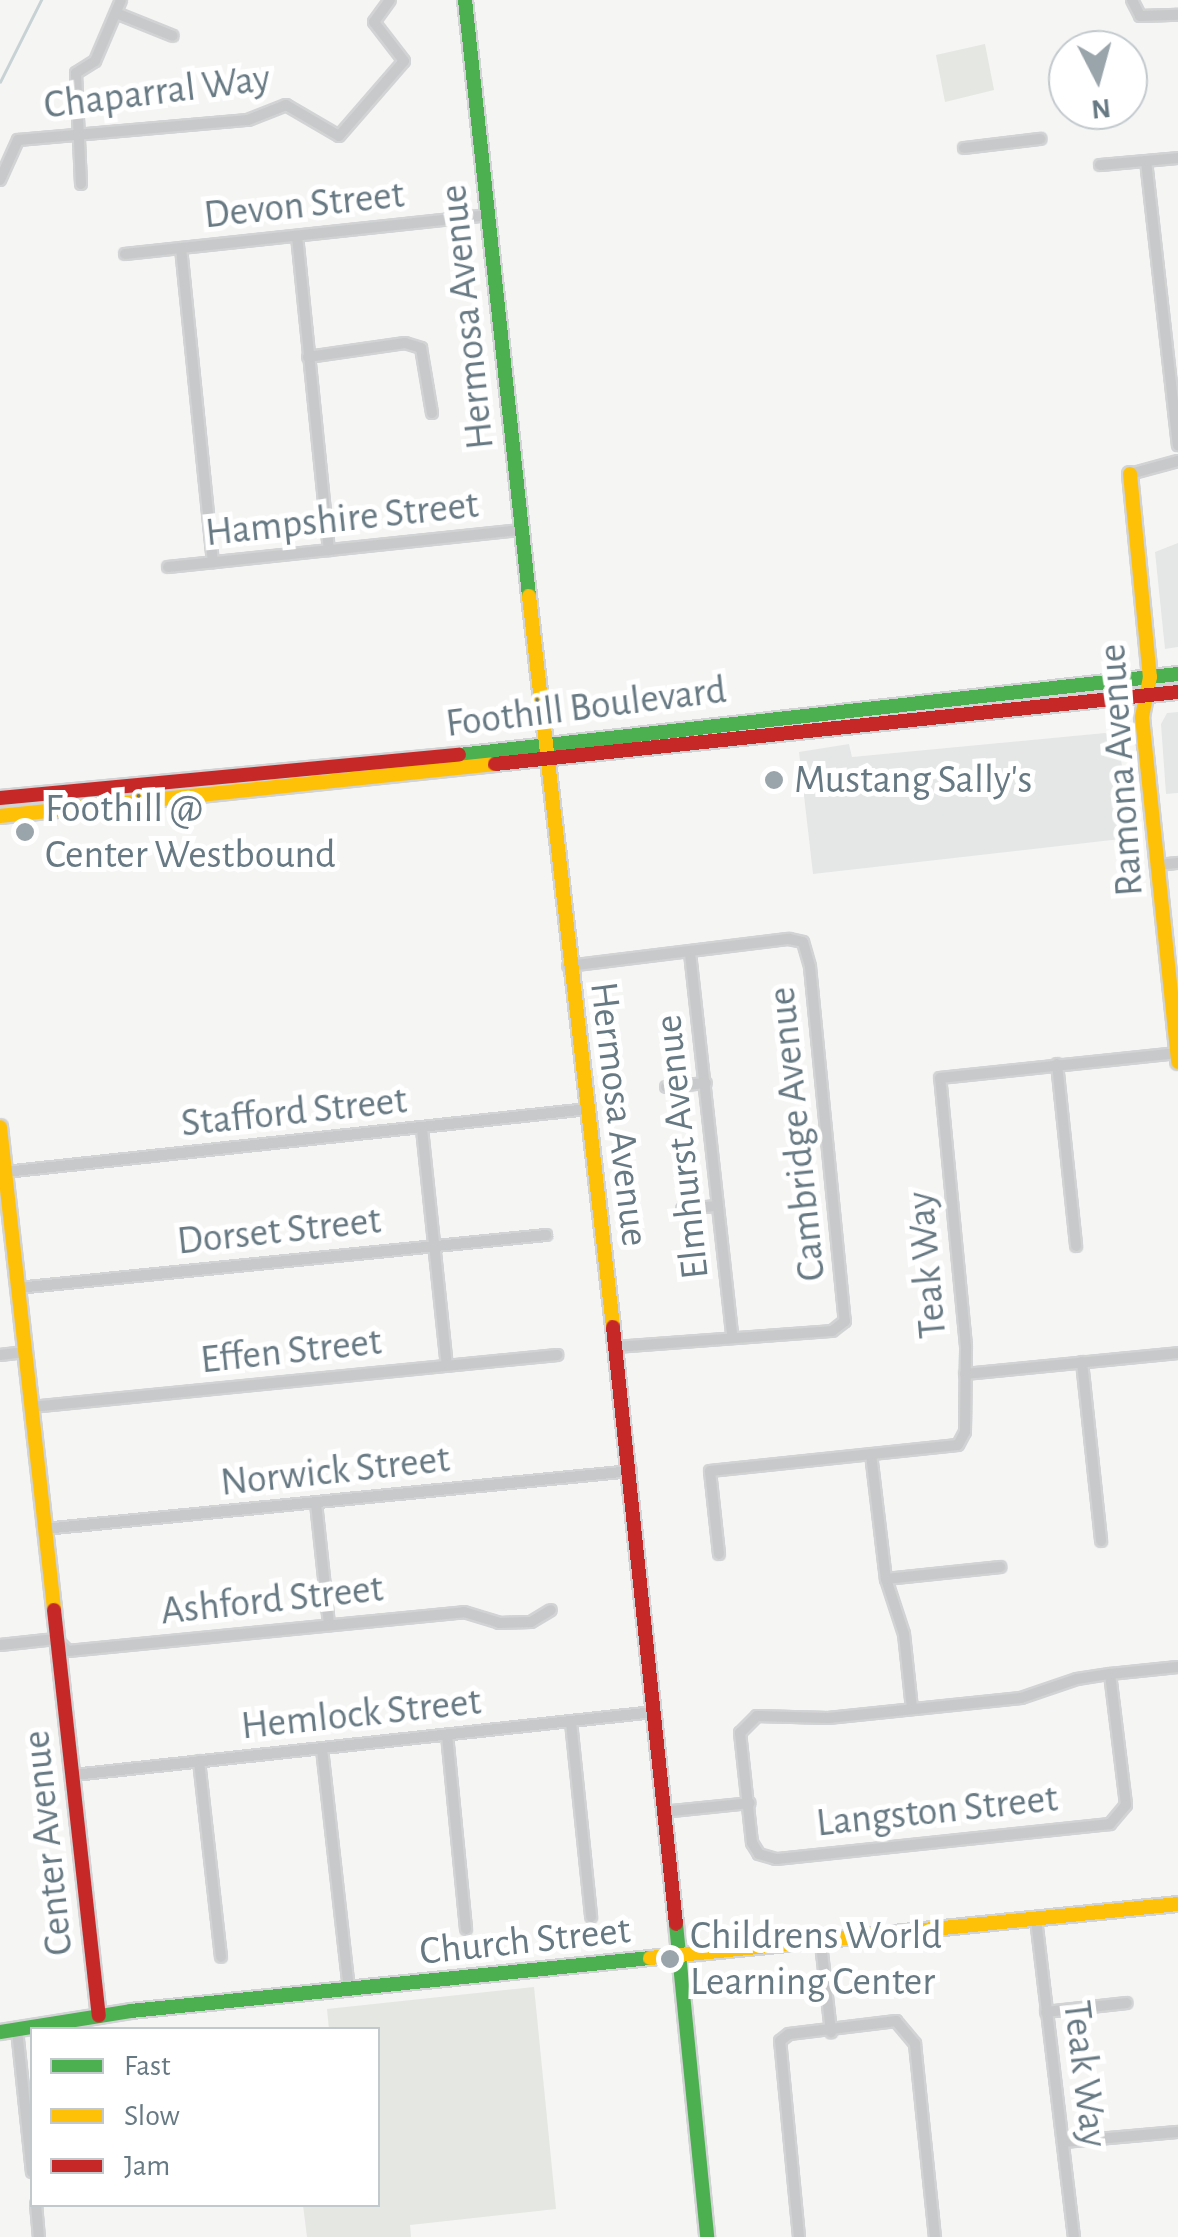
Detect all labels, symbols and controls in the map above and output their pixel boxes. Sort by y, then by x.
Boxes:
north arrow [1048,30,1148,130]
street label: Chaparral Way [41,54,273,130]
text: N [1090,93,1112,123]
street label: Devon Street [201,171,407,239]
street label: Hermosa Avenue [429,182,505,452]
street label: Hampshire Street [203,481,481,557]
street label: Ramona Avenue [1088,642,1154,898]
street label: Foothill Boulevard [443,666,729,748]
place label: Mustang Sally's [794,756,1032,804]
marker: Mustang Sally's [763,769,785,791]
place label: Foothill @ Center Westbound [45,785,336,879]
marker: Foothill @ Center Westbound [14,821,36,843]
street label: Hermosa Avenue [579,979,659,1249]
street label: Cambridge Avenue [758,985,836,1283]
street label: Elmhurst Avenue [644,1012,720,1282]
street label: Stafford Street [179,1076,409,1148]
street label: Teak Way [897,1190,957,1340]
street label: Dorset Street [175,1196,383,1266]
street label: Effen Street [198,1318,384,1384]
street label: Norwick Street [218,1435,452,1507]
street label: Ashford Street [158,1564,386,1636]
street label: Hemlock Street [239,1678,483,1750]
street label: Center Avenue [12,1728,84,1958]
street label: Langston Street [814,1774,1060,1848]
street label: Church Street [417,1906,633,1976]
place label: Childrens World Learning Center [690,1912,942,2006]
marker: Childrens World Learning Center [659,1948,681,1970]
street label: Teak Way [1052,1998,1118,2150]
legend [30,2027,380,2207]
text: Fast [124,2051,171,2081]
text: Slow [124,2101,180,2131]
text: Jam [124,2151,170,2181]

